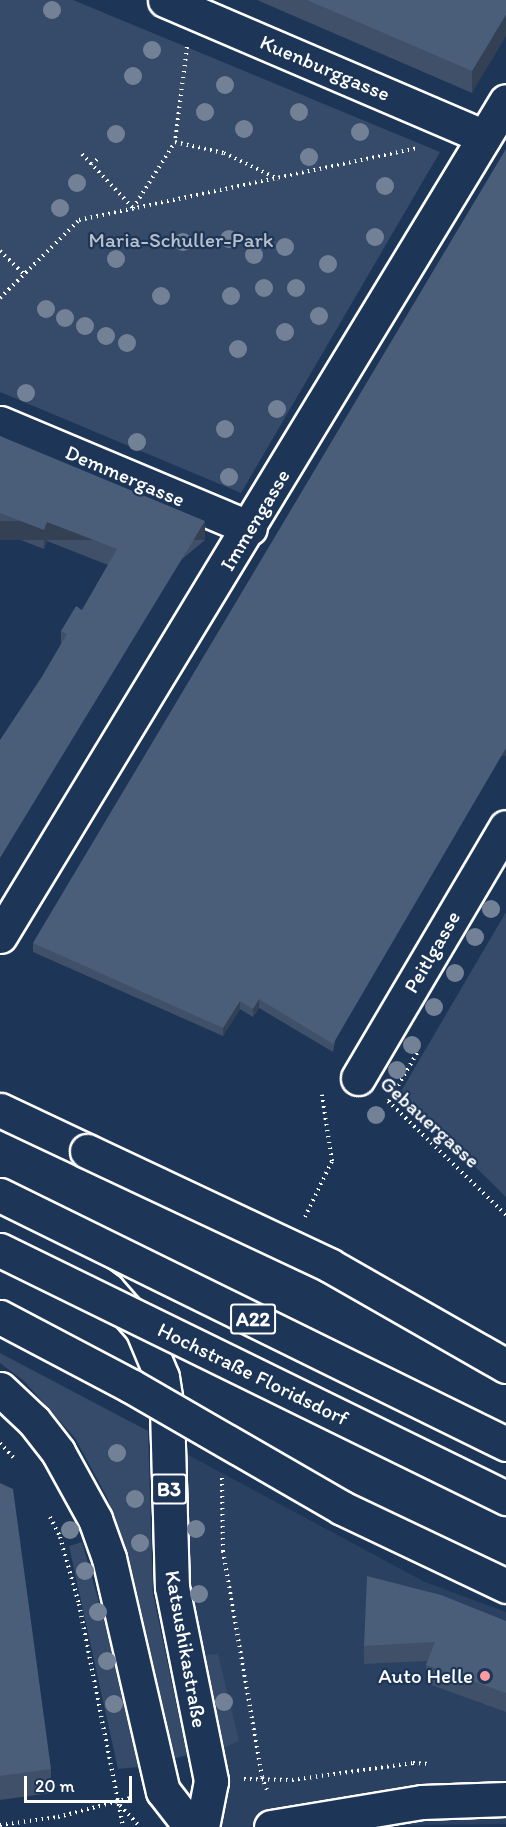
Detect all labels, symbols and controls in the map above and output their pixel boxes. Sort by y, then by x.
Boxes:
street label: Kuenburggasse [256,29,394,107]
park label: Maria-Schuller-Park [88,227,274,253]
street label: Demmergasse [61,440,189,512]
street label: Immengasse [215,465,295,575]
street label: Peitlgasse [398,906,466,998]
street label: Gebauergasse [375,1071,485,1173]
road number: A22 [229,1302,277,1336]
street label: Hochstraße Floridsdorf [154,1317,352,1431]
road number: B3 [151,1472,187,1506]
street label: Katsushikastraße [160,1568,212,1730]
place label: Auto Helle [378,1663,473,1689]
marker: Auto Helle [478,1669,492,1683]
scale bar [27,1764,135,1802]
text: 20 m [35,1775,75,1797]

